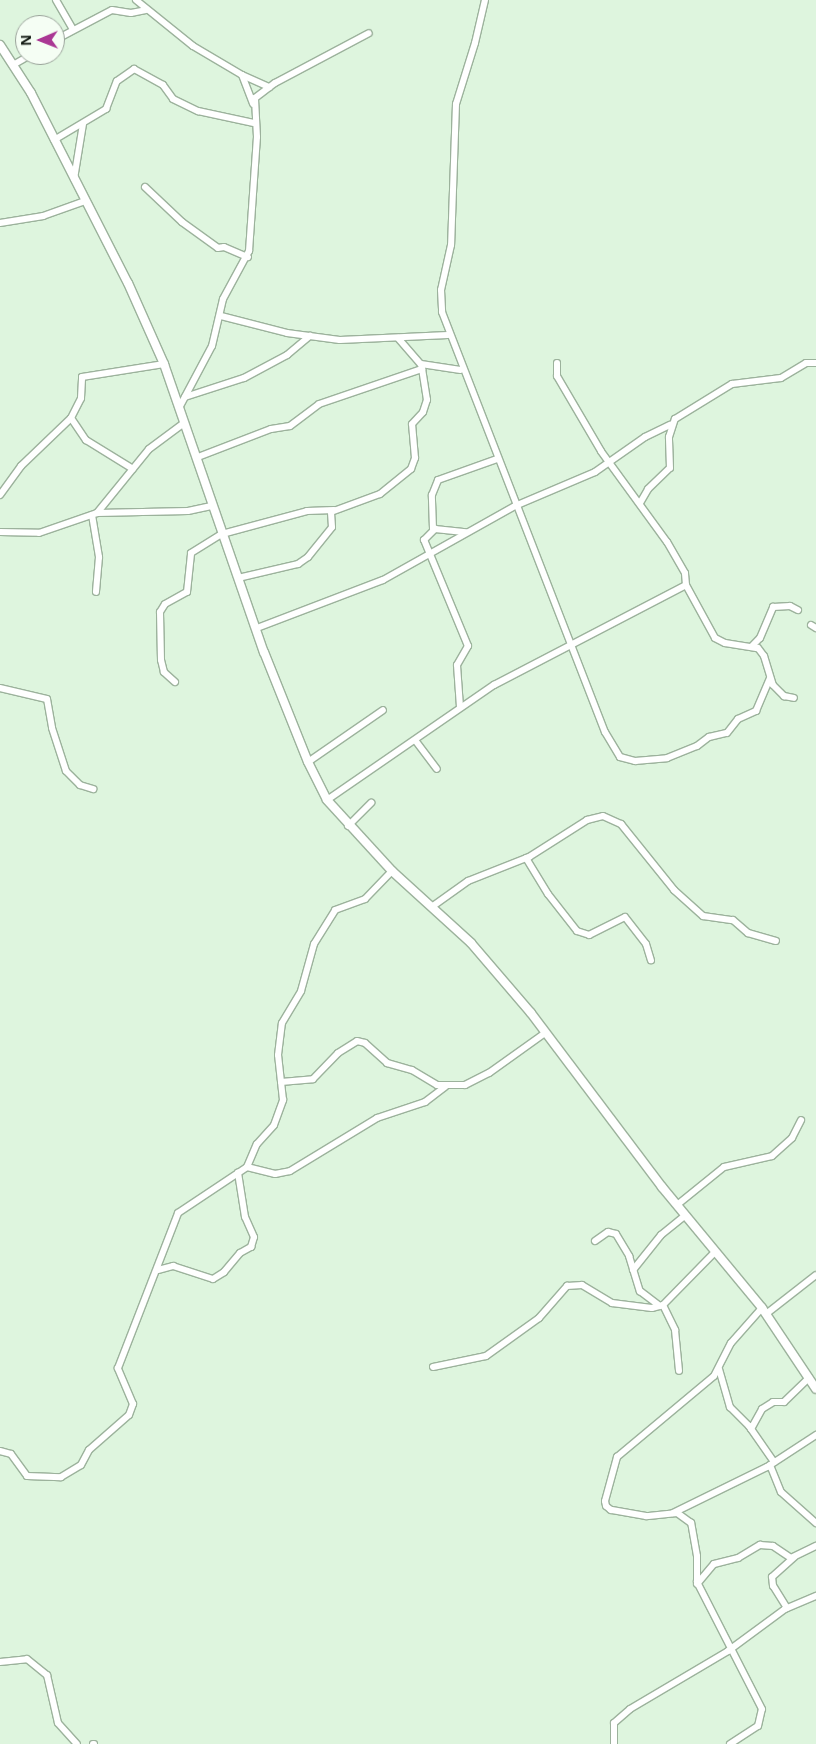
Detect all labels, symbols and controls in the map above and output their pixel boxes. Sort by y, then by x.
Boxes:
north arrow [15,15,65,65]
text: N [16,34,35,46]

